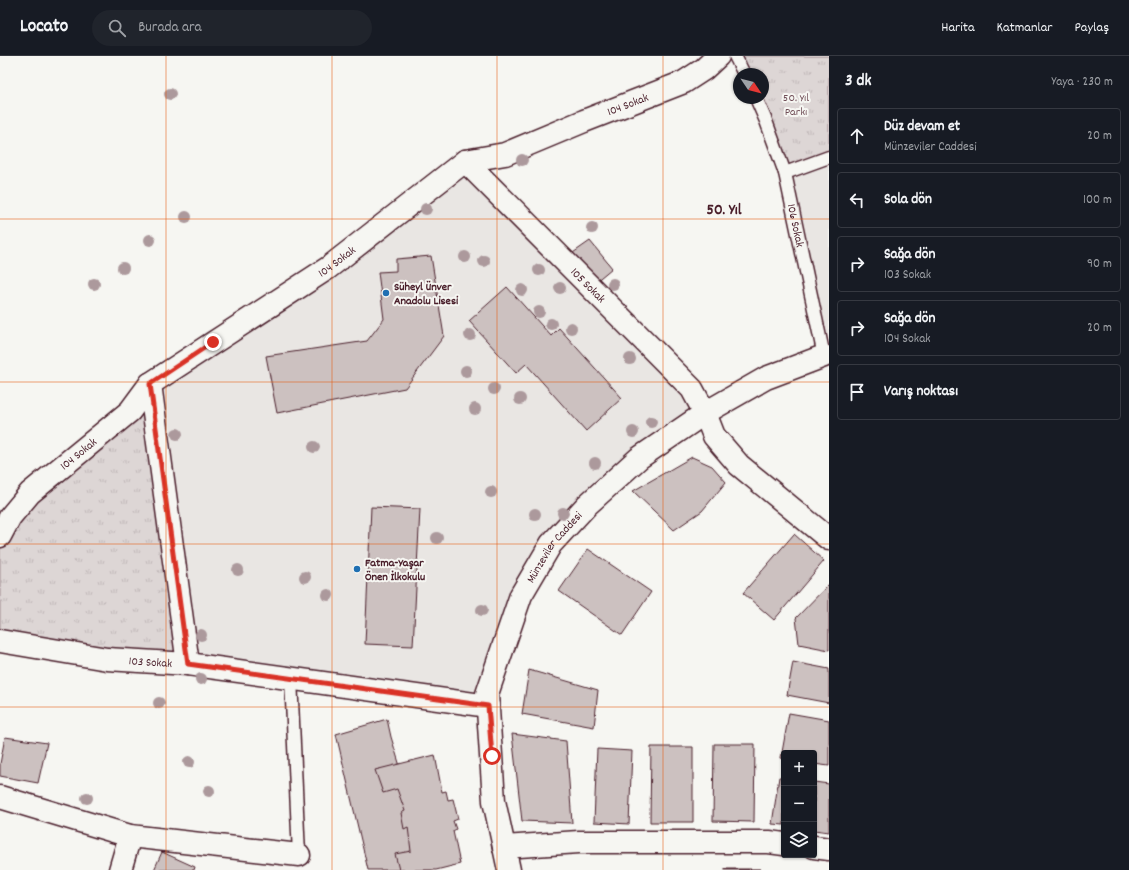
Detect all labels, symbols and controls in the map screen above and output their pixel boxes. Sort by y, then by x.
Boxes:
search box [92,10,372,46]
text: Locato [20,14,68,41]
icon: search [106,17,128,39]
text: Burada ara [138,17,202,39]
text: Harita [941,18,975,38]
text: Katmanlar [997,18,1052,38]
text: Paylaş [1074,18,1109,38]
north arrow [733,68,769,104]
text: 3 dk [845,70,871,94]
text: Yaya · 230 m [1051,73,1113,92]
street label: 104 Sokak [605,90,651,121]
park label: 50. Yıl Parkı [783,90,809,121]
text: Düz devam et [884,116,960,138]
icon: ahead [846,125,868,147]
text: 20 m [1087,127,1112,146]
text: Münzeviler Caddesi [884,138,977,157]
icon: left [846,189,868,211]
text: Sola dön [884,189,932,211]
text: 100 m [1083,191,1112,210]
district label: 50. Yıl [706,199,742,222]
street label: 106 Sokak [782,202,808,249]
street label: 104 Sokak [315,242,360,282]
text: Sağa dön [884,244,935,266]
icon: right [846,253,868,275]
text: 90 m [1087,255,1112,274]
street label: 105 Sokak [566,265,609,308]
text: 103 Sokak [884,266,931,285]
place label: Süheyl Ünver Anadolu Lisesi [394,279,459,310]
marker: Süheyl Ünver Anadolu Lisesi [381,288,391,298]
text: Sağa dön [884,308,935,330]
icon: right [846,317,868,339]
text: 20 m [1087,319,1112,338]
text: 104 Sokak [884,330,931,349]
route end [204,333,222,351]
icon: arrive [846,381,868,403]
text: Varış noktası [884,381,958,403]
street label: 104 Sokak [57,434,101,475]
street label: Münzeviler Caddesi [523,508,587,587]
place label: Fatma-Yaşar Önen İlkokulu [365,555,425,586]
marker: Fatma-Yaşar Önen İlkokulu [352,564,362,574]
street label: 103 Sokak [128,653,173,673]
route start [483,747,501,765]
map controls [781,750,817,858]
button: + [781,750,817,786]
button: − [781,786,817,822]
button: layers [781,822,817,858]

